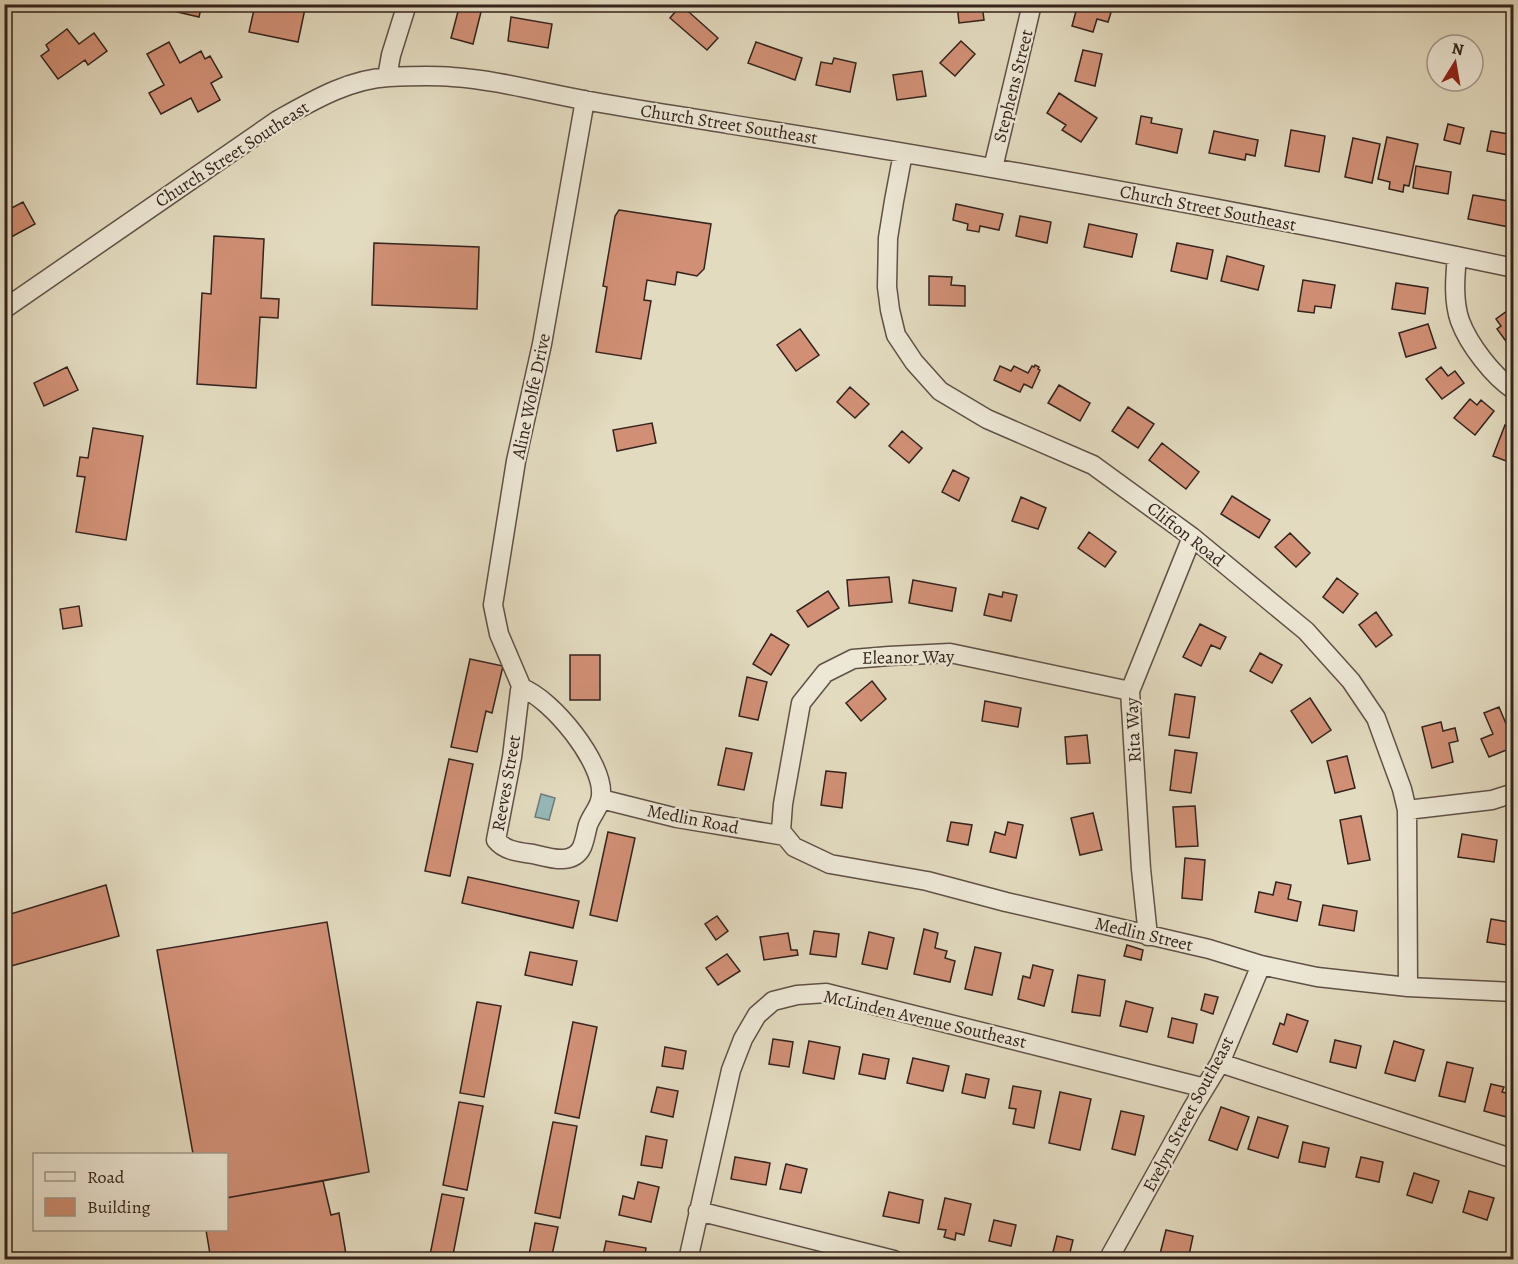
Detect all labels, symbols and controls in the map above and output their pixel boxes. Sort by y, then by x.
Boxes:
street label: Stephens Street [987,27,1039,145]
north arrow [1425,33,1485,93]
text: N [1450,37,1466,61]
street label: Church Street Southeast [150,95,314,213]
street label: Church Street Southeast [639,98,819,150]
street label: Church Street Southeast [1118,179,1298,237]
street label: Aline Wolfe Drive [506,331,556,462]
street label: Clifton Road [1142,496,1230,572]
street label: Eleanor Way [862,644,955,670]
street label: Rita Way [1119,696,1147,763]
street label: Reeves Street [486,733,526,833]
street label: Medlin Road [645,798,741,840]
street label: Medlin Street [1093,911,1195,957]
street label: McLinden Avenue Southeast [821,984,1029,1054]
street label: Evelyn Street Southeast [1137,1032,1239,1196]
legend [33,1153,228,1231]
text: Road [87,1165,125,1189]
text: Building [87,1195,151,1219]

